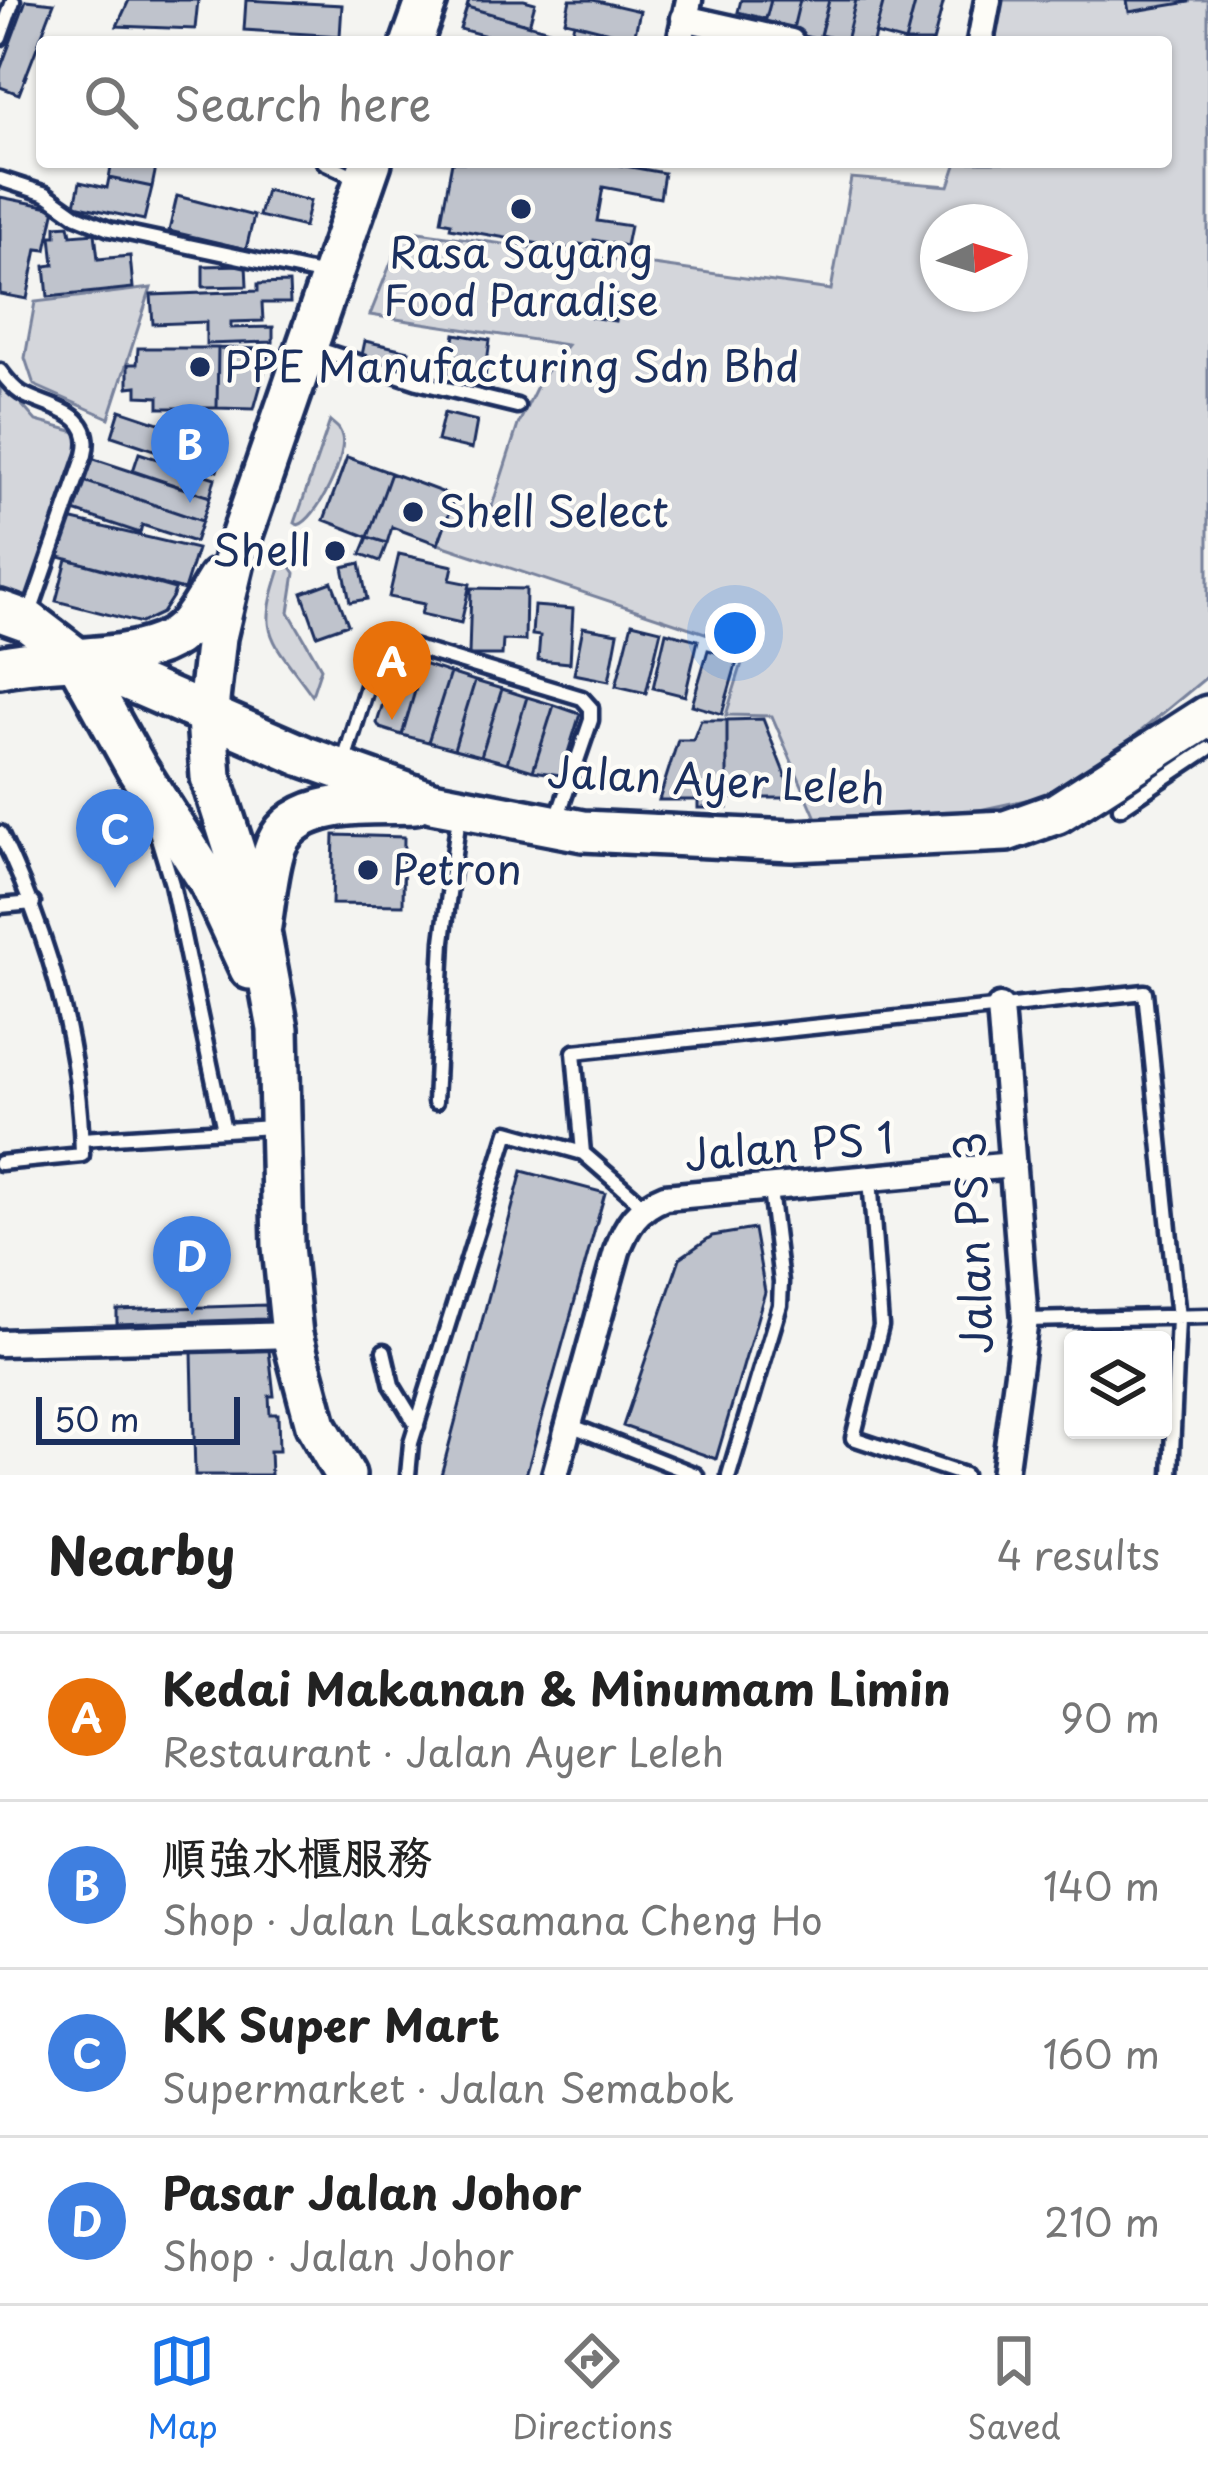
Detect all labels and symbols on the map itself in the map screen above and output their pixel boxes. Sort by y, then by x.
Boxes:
marker: Rasa Sayang Food Paradise [508,196,534,222]
north arrow [920,204,1028,312]
place label: Rasa Sayang Food Paradise [383,219,659,330]
place label: PPE Manufacturing Sdn Bhd [224,333,799,396]
marker: PPE Manufacturing Sdn Bhd [187,354,213,380]
pin: B [151,404,229,503]
place label: Shell Select [437,478,669,541]
marker: Shell Select [400,499,426,525]
place label: Shell [212,517,311,580]
marker: Shell [322,538,348,564]
your location [705,603,765,663]
pin: A [353,621,431,720]
street label: Jalan Ayer Leleh [546,738,887,819]
pin: C [76,789,154,888]
place label: Petron [392,836,522,899]
marker: Petron [355,857,381,883]
street label: Jalan PS 1 [682,1104,896,1185]
street label: Jalan PS 3 [936,1131,1007,1355]
pin: D [153,1216,231,1315]
scale bar [36,1391,240,1444]

